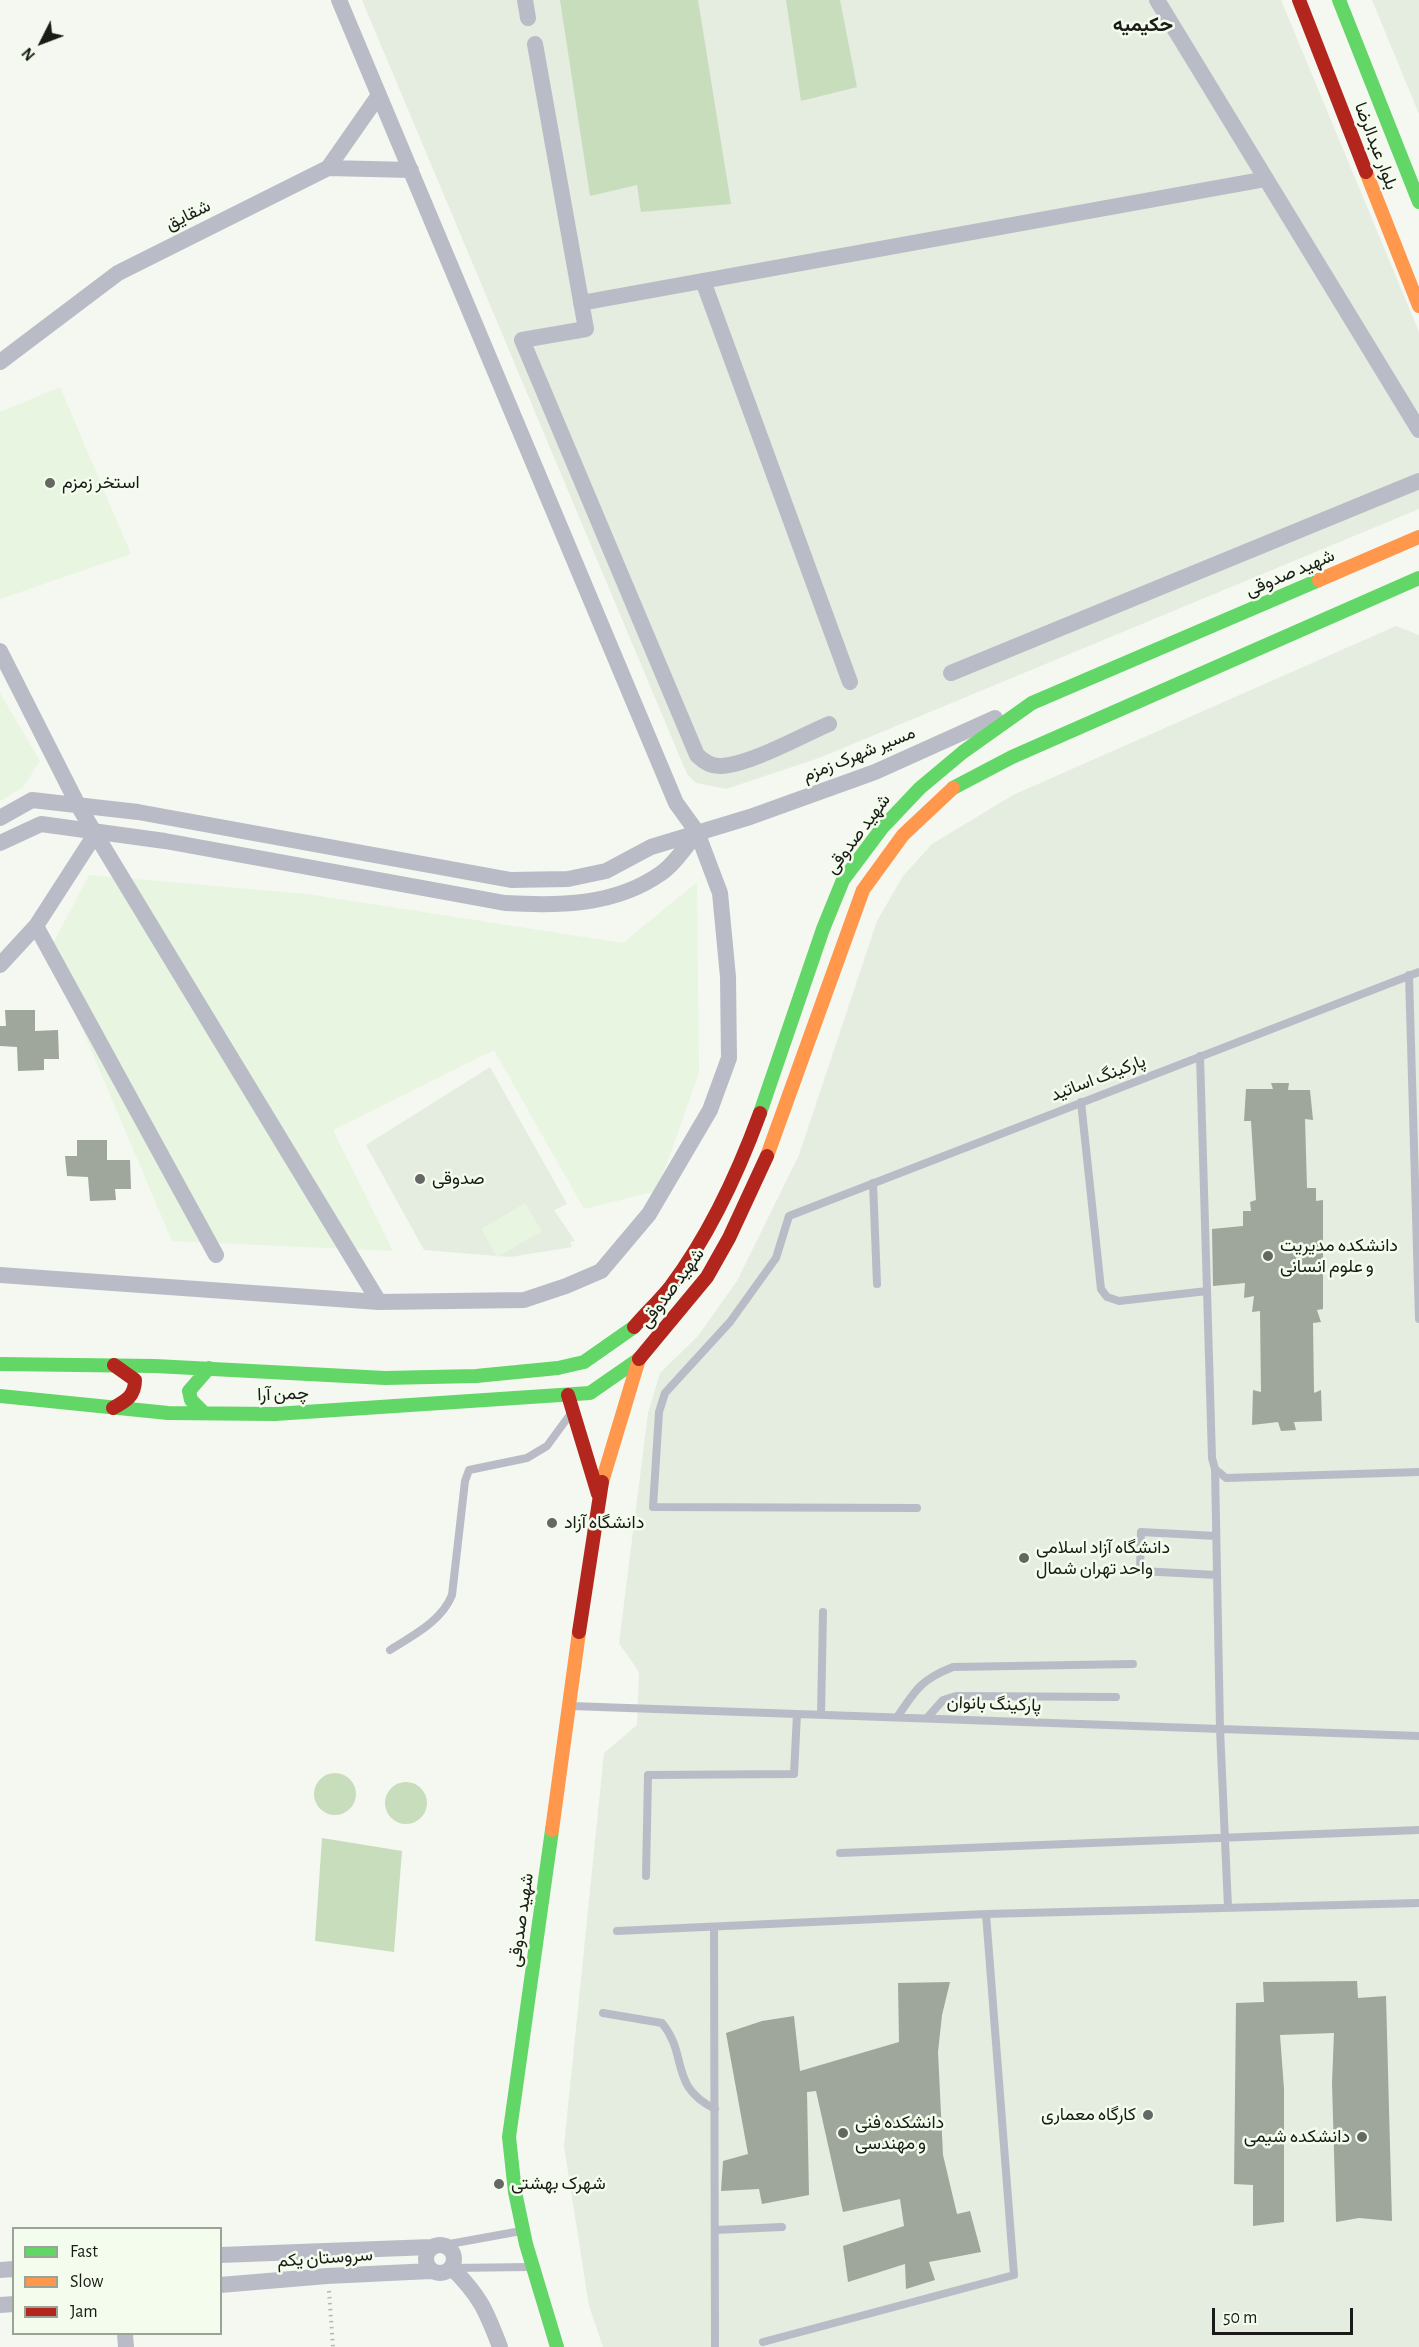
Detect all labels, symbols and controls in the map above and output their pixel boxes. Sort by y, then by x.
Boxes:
north arrow [12,12,72,72]
district label: حکیمیه [1113,13,1173,37]
text: N [19,45,38,64]
street label: بلوار عبدالرضا [1349,99,1403,193]
street label: شقایق [162,195,214,235]
place label: استخر زمزم [62,472,140,494]
marker: استخر زمزم [43,476,57,490]
street label: شهید صدوقی [1242,545,1338,601]
street label: مسیر شهرک زمزم [799,722,919,786]
street label: شهید صدوقی [821,790,895,878]
street label: پارکینگ اساتید [1047,1050,1149,1106]
place label: صدوقی [432,1168,485,1190]
marker: صدوقی [413,1172,427,1186]
place label: دانشکده مدیریت و علوم انسانی [1280,1235,1398,1278]
street label: شهید صدوقی [635,1244,709,1332]
marker: دانشکده مدیریت و علوم انسانی [1261,1249,1275,1263]
street label: چمن آرا [257,1382,309,1406]
place label: دانشگاه آزاد [564,1512,644,1534]
marker: دانشگاه آزاد [545,1516,559,1530]
place label: دانشگاه آزاد اسلامی واحد تهران شمال [1036,1537,1170,1580]
marker: دانشگاه آزاد اسلامی واحد تهران شمال [1017,1551,1031,1565]
street label: پارکینگ بانوان [946,1692,1042,1716]
street label: شهید صدوقی [504,1872,538,1968]
place label: کارگاه معماری [1041,2104,1136,2126]
marker: کارگاه معماری [1141,2108,1155,2122]
place label: دانشکده فنی و مهندسی [855,2112,944,2154]
marker: دانشکده فنی و مهندسی [836,2126,850,2140]
place label: دانشکده شیمی [1244,2126,1350,2148]
marker: دانشکده شیمی [1355,2130,1369,2144]
place label: شهرک بهشتی [511,2173,606,2195]
marker: شهرک بهشتی [492,2177,506,2191]
legend [12,2227,222,2335]
text: Fast [70,2243,98,2261]
street label: سروستان یکم [276,2244,374,2272]
text: Slow [70,2273,103,2291]
scale bar [1215,2296,1356,2334]
text: Jam [70,2303,98,2321]
text: 50 m [1223,2309,1257,2327]

